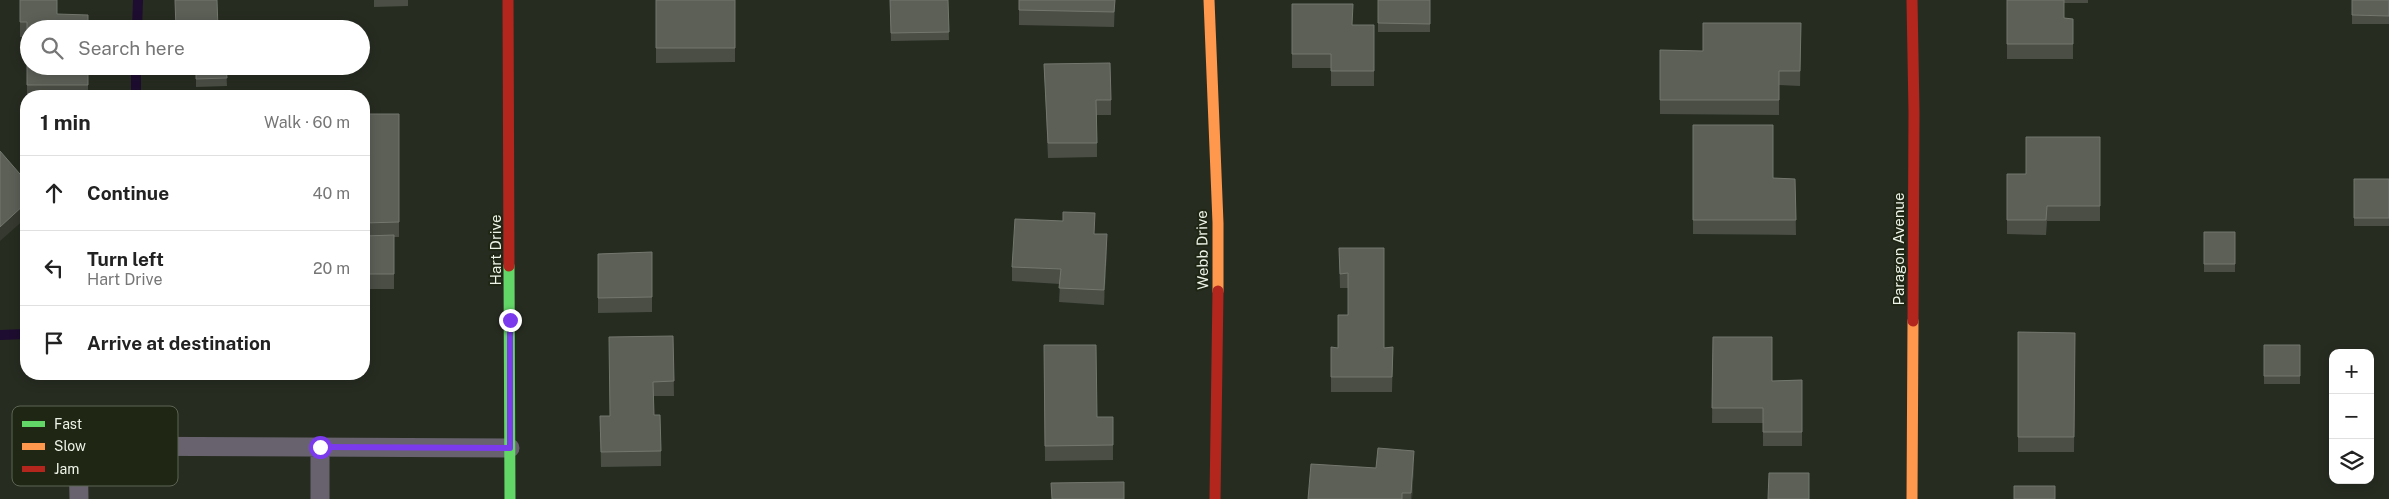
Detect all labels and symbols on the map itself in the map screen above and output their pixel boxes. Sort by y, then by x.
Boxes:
street label: Paragon Avenue [1890,193,1907,305]
street label: Webb Drive [1193,210,1211,290]
street label: Hart Drive [487,215,504,285]
route end [499,309,522,332]
legend [12,406,178,486]
text: Fast [54,416,82,432]
route start [309,436,332,459]
text: Slow [54,438,86,454]
text: Jam [54,461,79,477]

